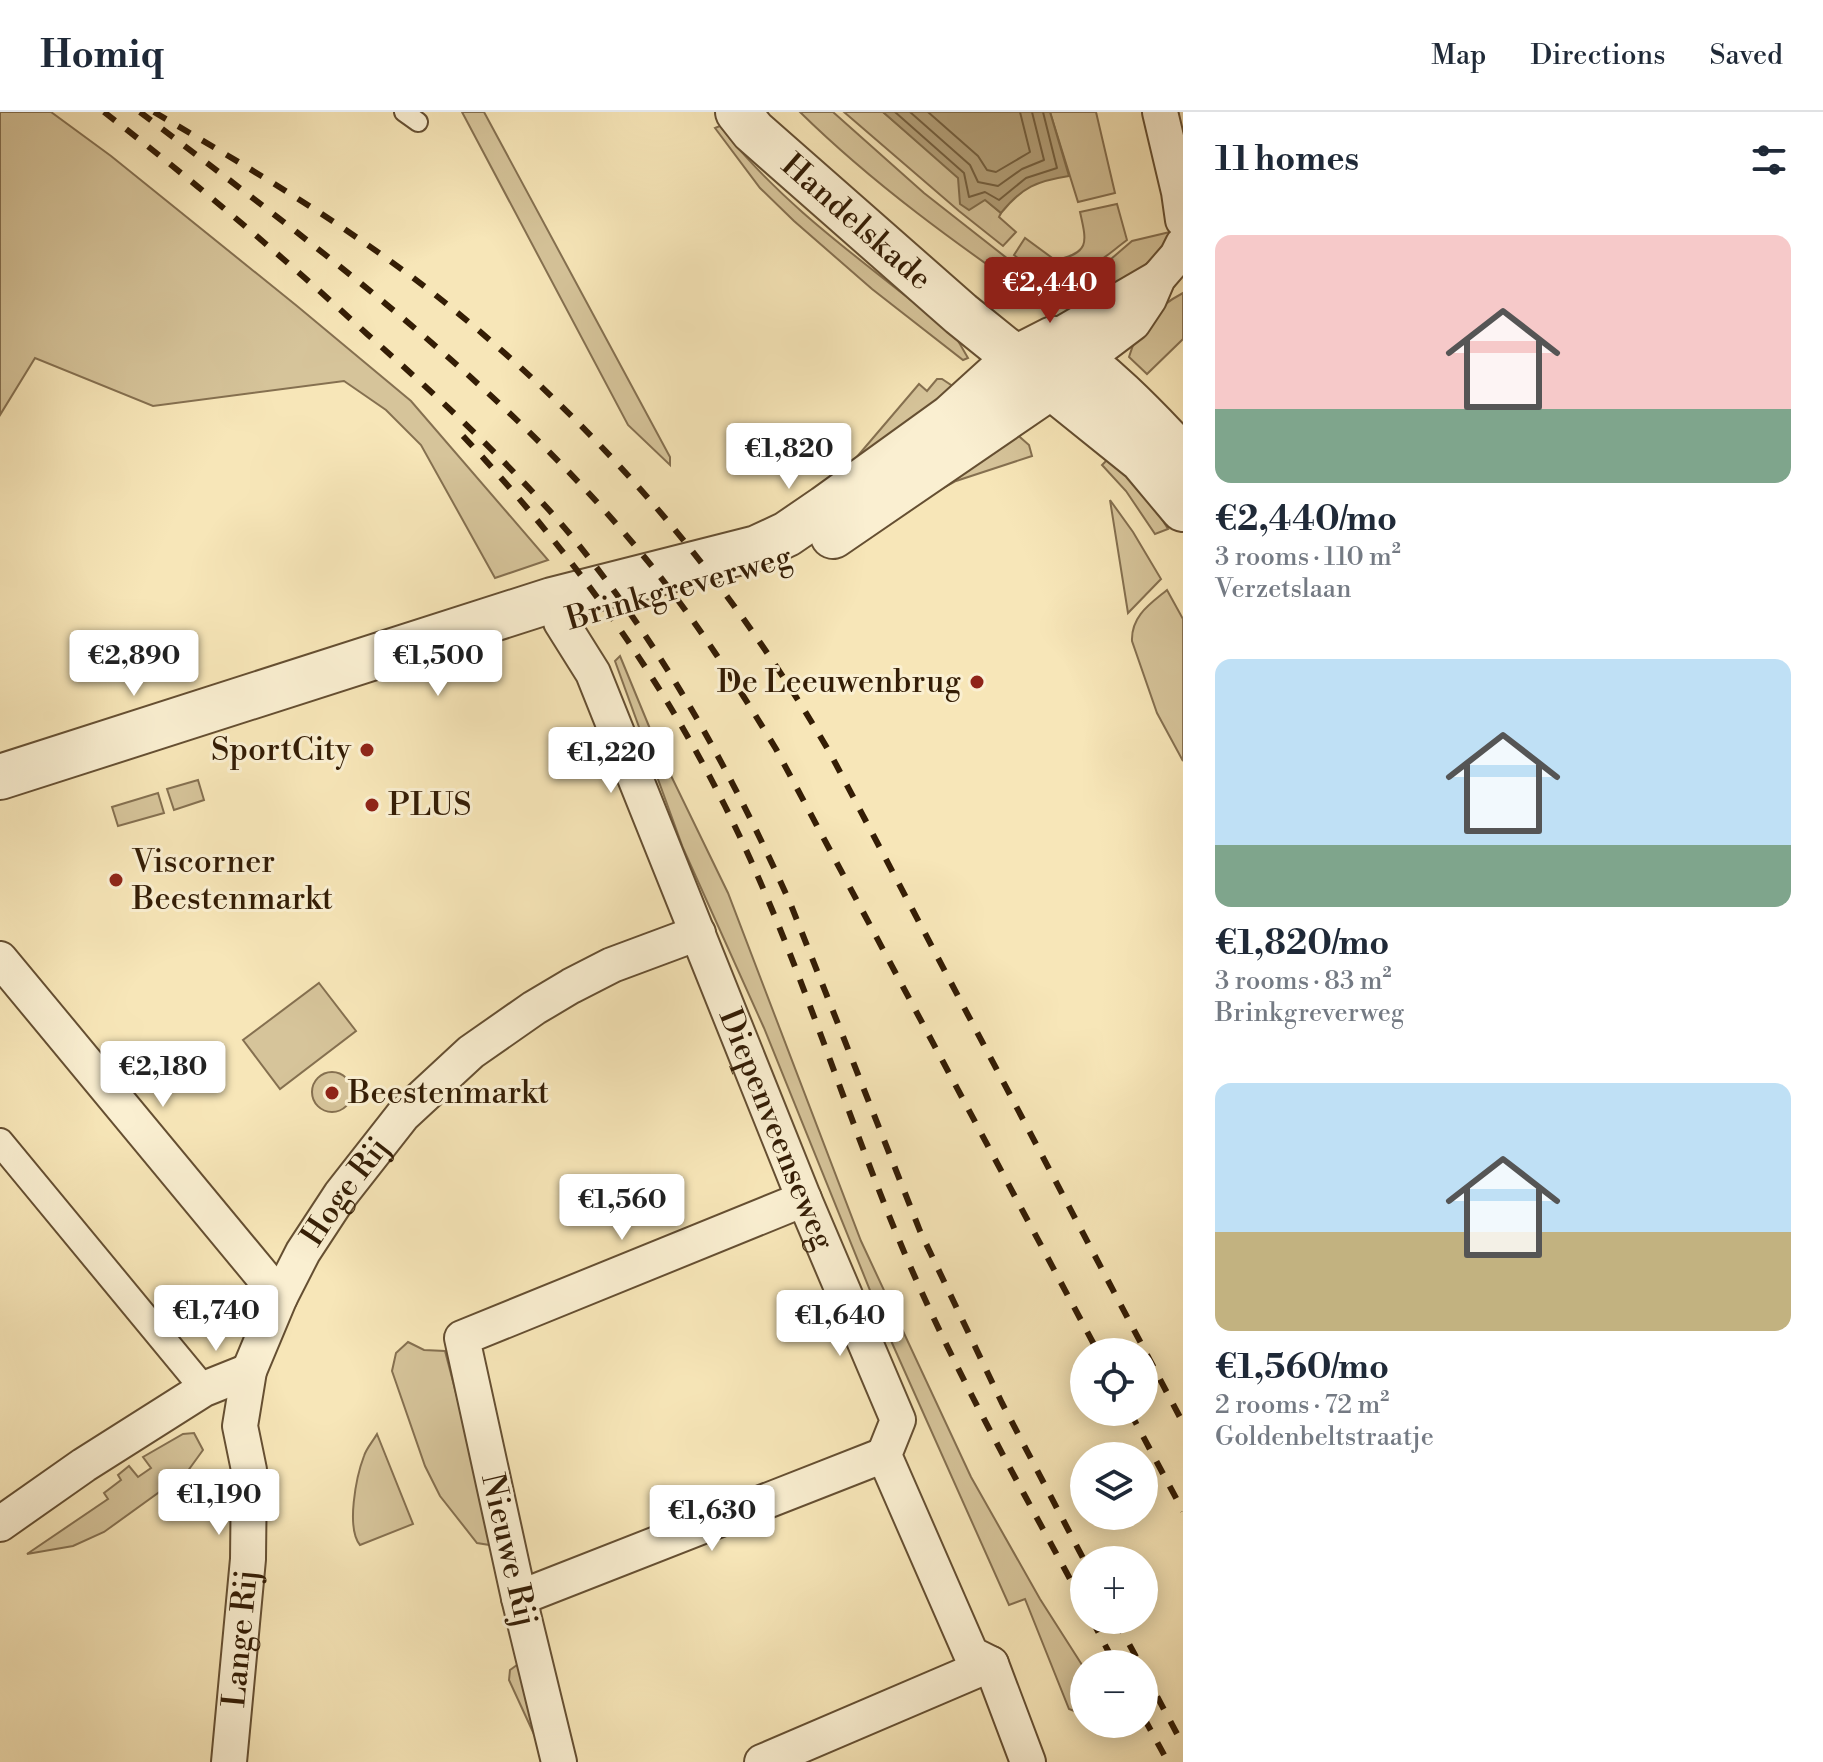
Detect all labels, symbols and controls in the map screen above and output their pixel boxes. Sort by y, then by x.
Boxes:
text: Homiq [40,32,164,79]
text: Map [1431,38,1486,73]
text: Directions [1530,38,1665,73]
text: Saved [1709,38,1783,73]
icon: filters [1747,138,1791,182]
text: 11 homes [1215,139,1359,181]
street label: Handelskade [773,145,940,299]
pin: €2,440 [985,257,1115,325]
text: €2,440 [1002,267,1098,299]
icon: home [1431,287,1575,431]
pin: €1,820 [724,423,854,491]
text: €1,820 [744,433,834,465]
text: €2,440/mo [1215,499,1397,541]
street label: Brinkgreverweg [561,537,797,640]
text: 3 rooms · 110 m² [1215,541,1401,573]
text: Verzetslaan [1215,573,1351,605]
pin: €2,890 [69,630,199,698]
pin: €1,500 [373,630,503,698]
text: €2,890 [87,640,181,672]
text: €1,500 [392,640,484,672]
place label: De Leeuwenbrug [717,662,961,702]
marker: De Leeuwenbrug [968,673,986,691]
icon: home [1431,711,1575,855]
pin: €1,220 [546,727,676,795]
place label: SportCity [211,730,351,770]
text: €1,220 [566,737,656,769]
marker: SportCity [358,741,376,759]
place label: PLUS [388,785,472,825]
marker: PLUS [363,796,381,814]
place label: Viscorner Beestenmarkt [131,842,333,919]
marker: Viscorner Beestenmarkt [107,871,125,889]
text: €1,820/mo [1215,923,1389,965]
text: 3 rooms · 83 m² [1215,965,1392,997]
text: Brinkgreverweg [1215,997,1404,1029]
street label: Diepenveenseweg [710,1003,843,1256]
pin: €2,180 [98,1041,228,1109]
text: €2,180 [118,1051,208,1083]
place label: Beestenmarkt [347,1073,549,1113]
marker: Beestenmarkt [323,1084,341,1102]
street label: Hoge Rij [292,1129,398,1254]
icon: home [1431,1135,1575,1279]
pin: €1,560 [557,1174,687,1242]
text: €1,560 [577,1184,667,1216]
pin: €1,740 [151,1285,281,1353]
pin: €1,640 [775,1290,905,1358]
text: €1,740 [172,1295,260,1327]
text: €1,640 [795,1300,885,1332]
map controls [1070,1338,1158,1738]
button: locate [1070,1338,1158,1426]
text: €1,560/mo [1215,1347,1389,1389]
text: 2 rooms · 72 m² [1215,1389,1389,1421]
text: Goldenbeltstraatje [1215,1421,1434,1453]
button: layers [1070,1442,1158,1530]
pin: €1,190 [154,1469,284,1537]
street label: Nieuwe Rij [472,1470,546,1630]
text: €1,190 [176,1479,262,1511]
pin: €1,630 [647,1485,777,1553]
text: €1,630 [668,1495,756,1527]
button: + [1070,1546,1158,1634]
street label: Lange Rij [214,1568,267,1709]
button: − [1070,1650,1158,1738]

